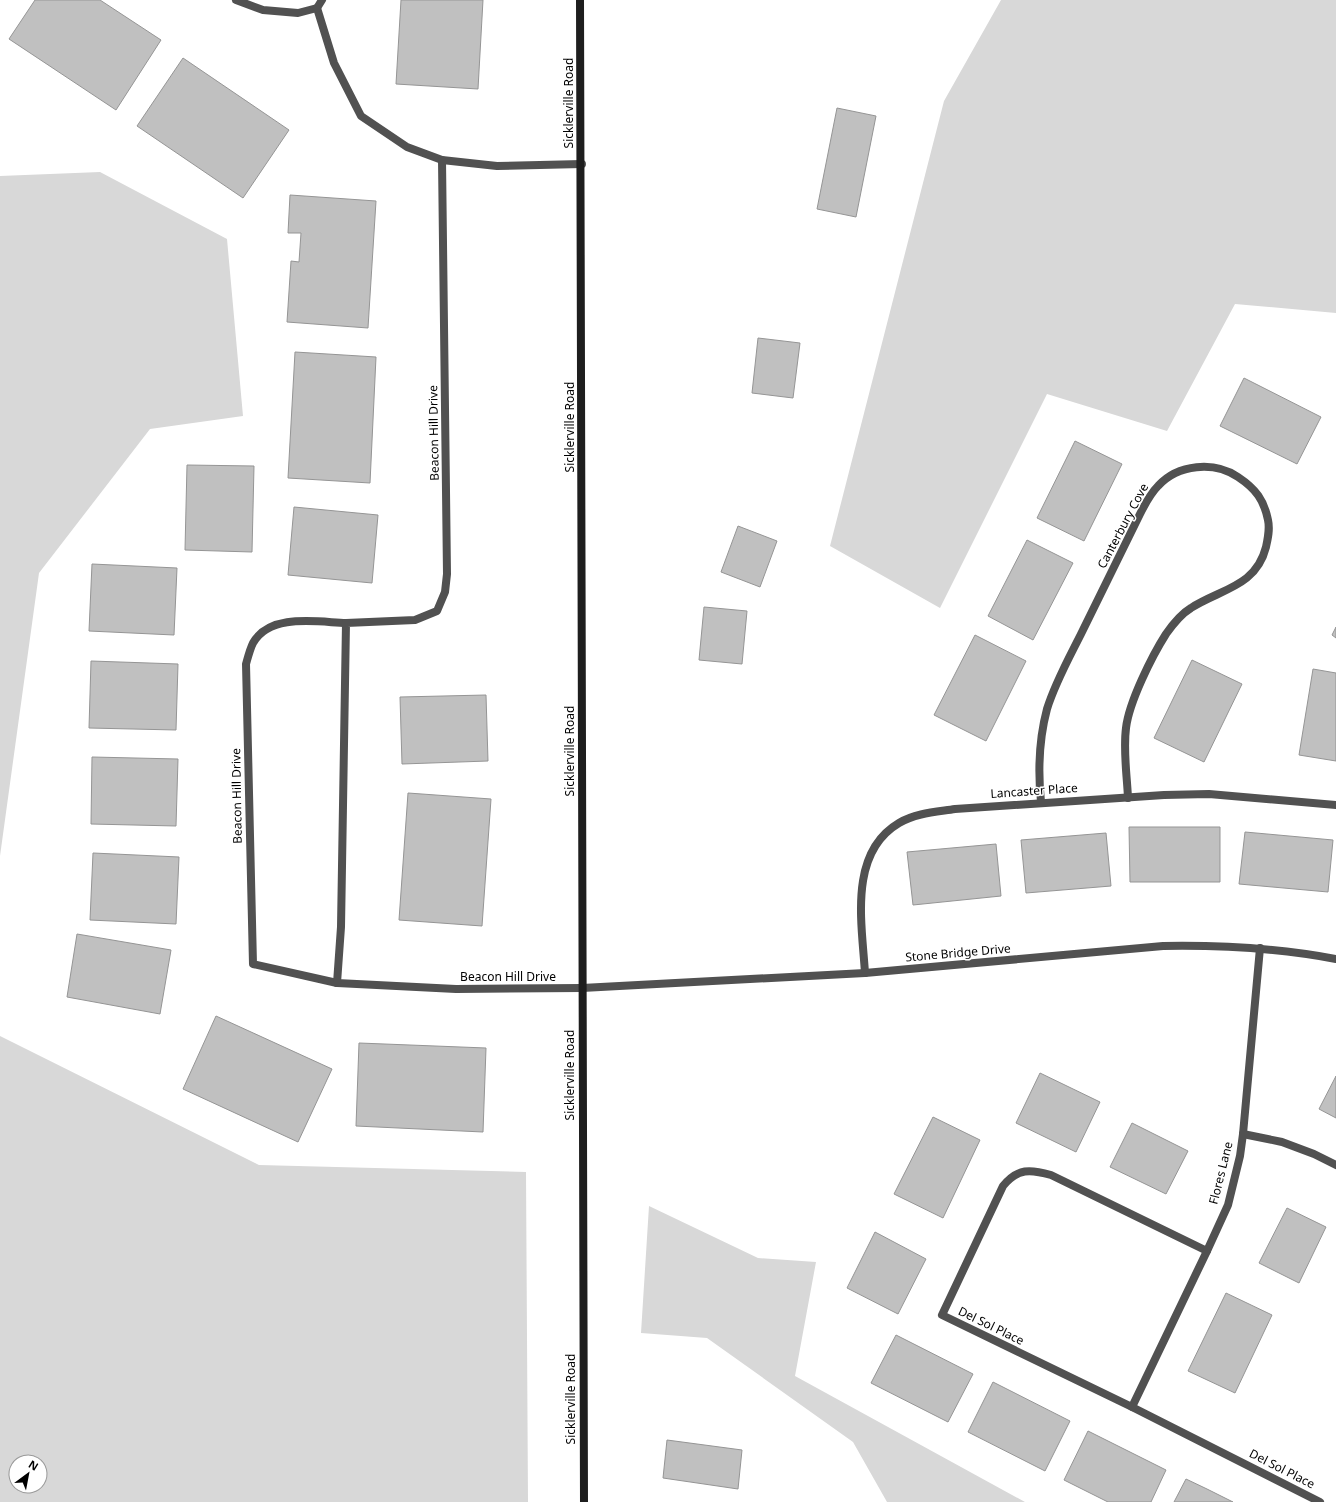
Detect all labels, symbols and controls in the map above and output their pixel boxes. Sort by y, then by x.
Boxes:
street label: Sicklerville Road [560,58,577,148]
street label: Sicklerville Road [561,382,578,472]
street label: Beacon Hill Drive [424,385,443,481]
street label: Canterbury Cove [1093,480,1152,571]
street label: Sicklerville Road [561,706,578,796]
street label: Beacon Hill Drive [227,748,246,844]
street label: Lancaster Place [990,779,1078,802]
street label: Stone Bridge Drive [905,939,1012,966]
street label: Beacon Hill Drive [460,968,556,985]
street label: Sicklerville Road [561,1030,578,1120]
street label: Flores Lane [1205,1139,1237,1206]
street label: Del Sol Place [955,1302,1027,1349]
street label: Sicklerville Road [562,1354,579,1444]
street label: Del Sol Place [1247,1445,1318,1492]
north arrow [8,1454,48,1494]
text: N [26,1456,41,1474]

